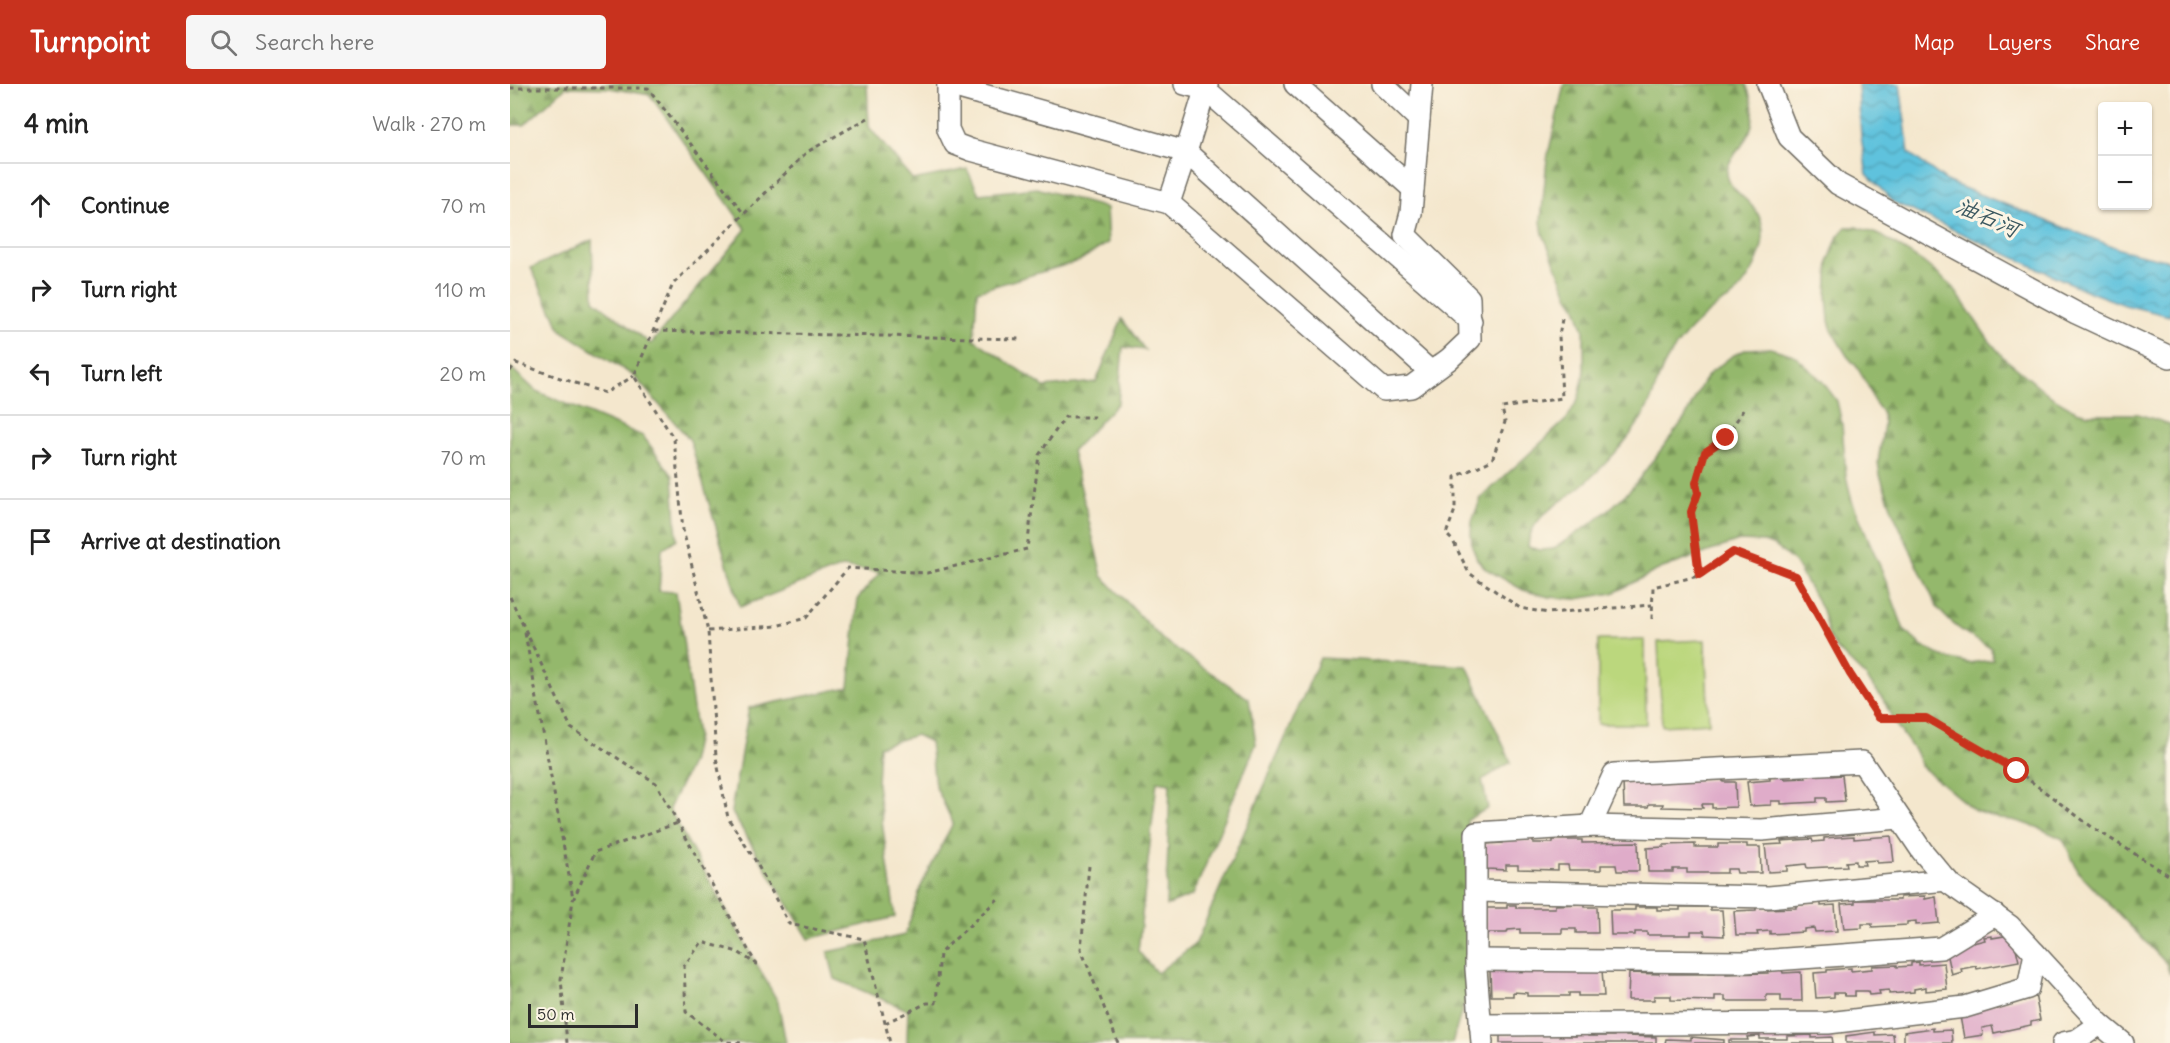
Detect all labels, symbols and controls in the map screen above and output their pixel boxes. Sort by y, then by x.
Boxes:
search box [186,15,606,69]
text: Turnpoint [30,24,150,60]
icon: search [207,26,240,59]
text: Search here [255,28,374,56]
text: Map [1914,29,1954,56]
text: Layers [1987,29,2052,56]
text: Share [2085,29,2140,56]
map controls [2098,102,2152,210]
button: + [2098,102,2152,156]
text: 4 min [24,107,89,140]
text: Walk · 270 m [372,111,486,136]
button: − [2098,156,2152,210]
icon: ahead [24,189,57,222]
text: Continue [81,191,170,219]
water label: 油石河 [1952,191,2027,244]
text: 70 m [441,193,486,218]
icon: right [24,273,57,306]
text: Turn right [81,275,177,303]
text: 110 m [435,277,486,302]
icon: left [24,357,57,390]
text: Turn left [81,359,162,387]
text: 20 m [440,361,486,386]
route end [1712,424,1738,450]
icon: right [24,441,57,474]
text: Turn right [81,443,177,471]
text: 70 m [441,445,486,470]
icon: arrive [24,525,57,558]
text: Arrive at destination [81,527,281,555]
route start [2003,757,2029,783]
scale bar [528,1001,638,1028]
text: 50 m [537,1004,575,1024]

